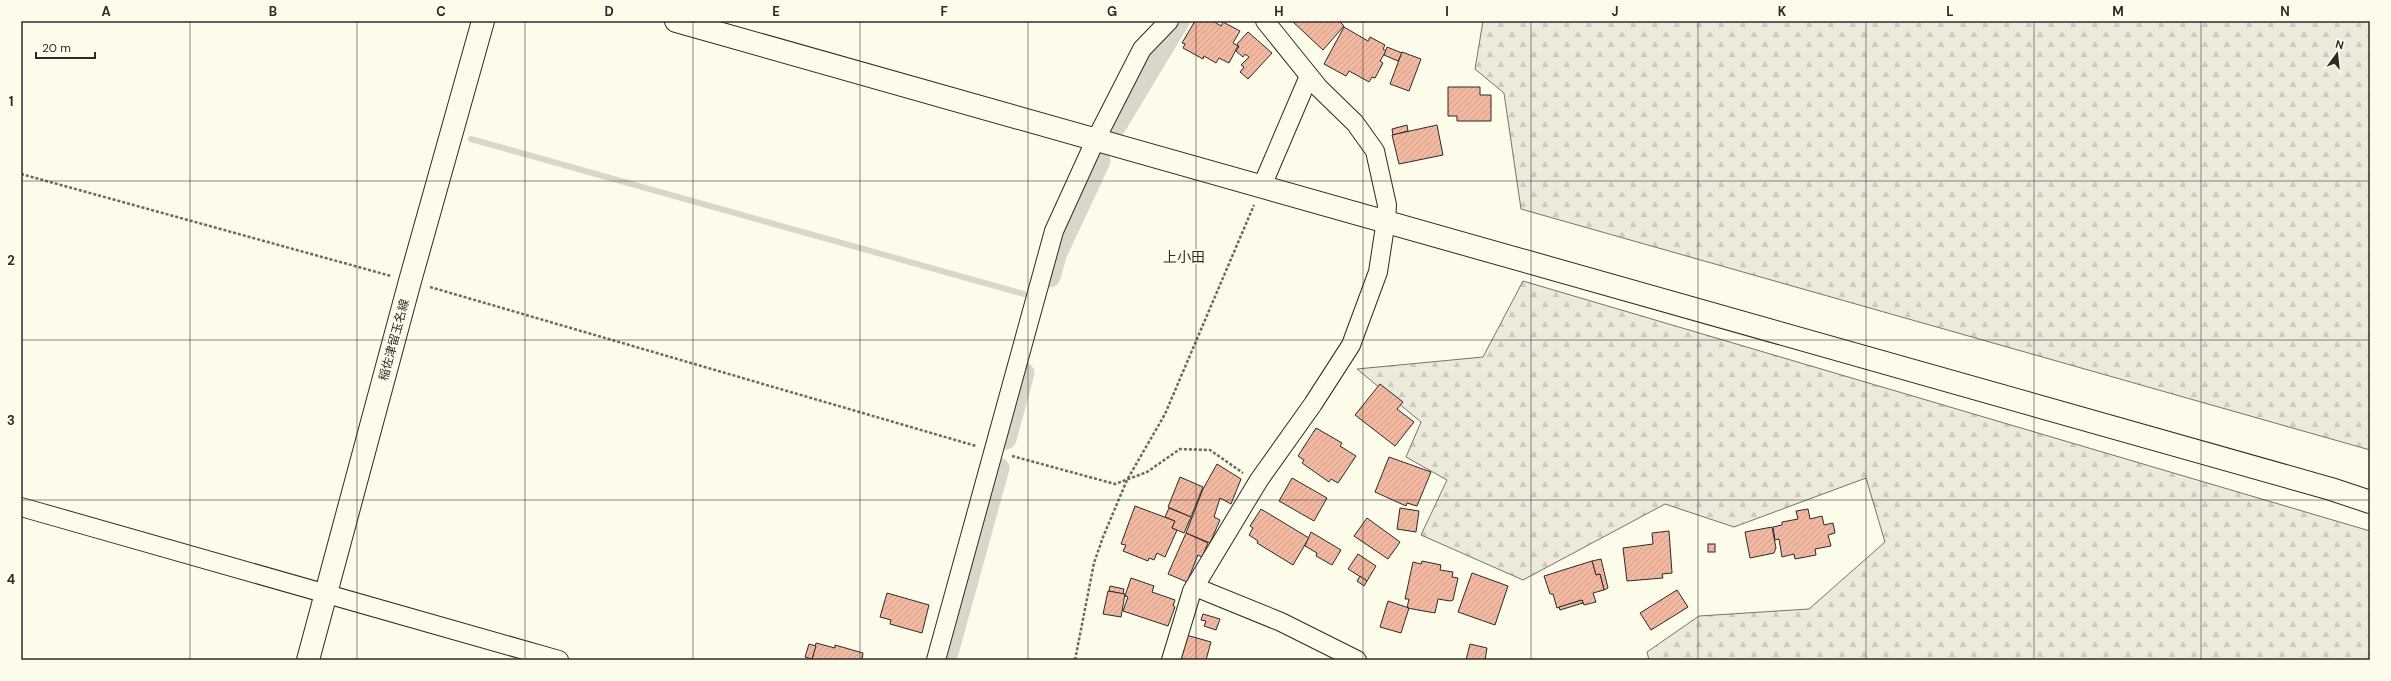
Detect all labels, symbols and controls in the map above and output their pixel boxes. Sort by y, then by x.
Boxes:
text: A [101,3,111,20]
text: B [269,3,277,20]
text: C [436,3,446,20]
text: D [604,3,614,20]
text: E [772,3,780,20]
text: F [940,3,948,20]
text: G [1107,3,1117,20]
text: H [1274,3,1284,20]
text: I [1445,3,1449,20]
text: J [1611,3,1619,20]
text: K [1778,3,1787,20]
text: L [1946,3,1954,20]
text: M [2112,3,2124,20]
text: N [2280,3,2290,20]
scale bar [36,34,95,60]
north arrow [2317,34,2357,74]
text: N [2334,37,2345,52]
text: 20 m [42,40,71,56]
text: 1 [9,93,13,110]
district label: 上小田 [1163,248,1205,266]
text: 2 [7,252,15,269]
street label: 稲佐津留玉名線 [375,297,413,383]
text: 3 [7,412,15,429]
text: 4 [7,571,15,588]

